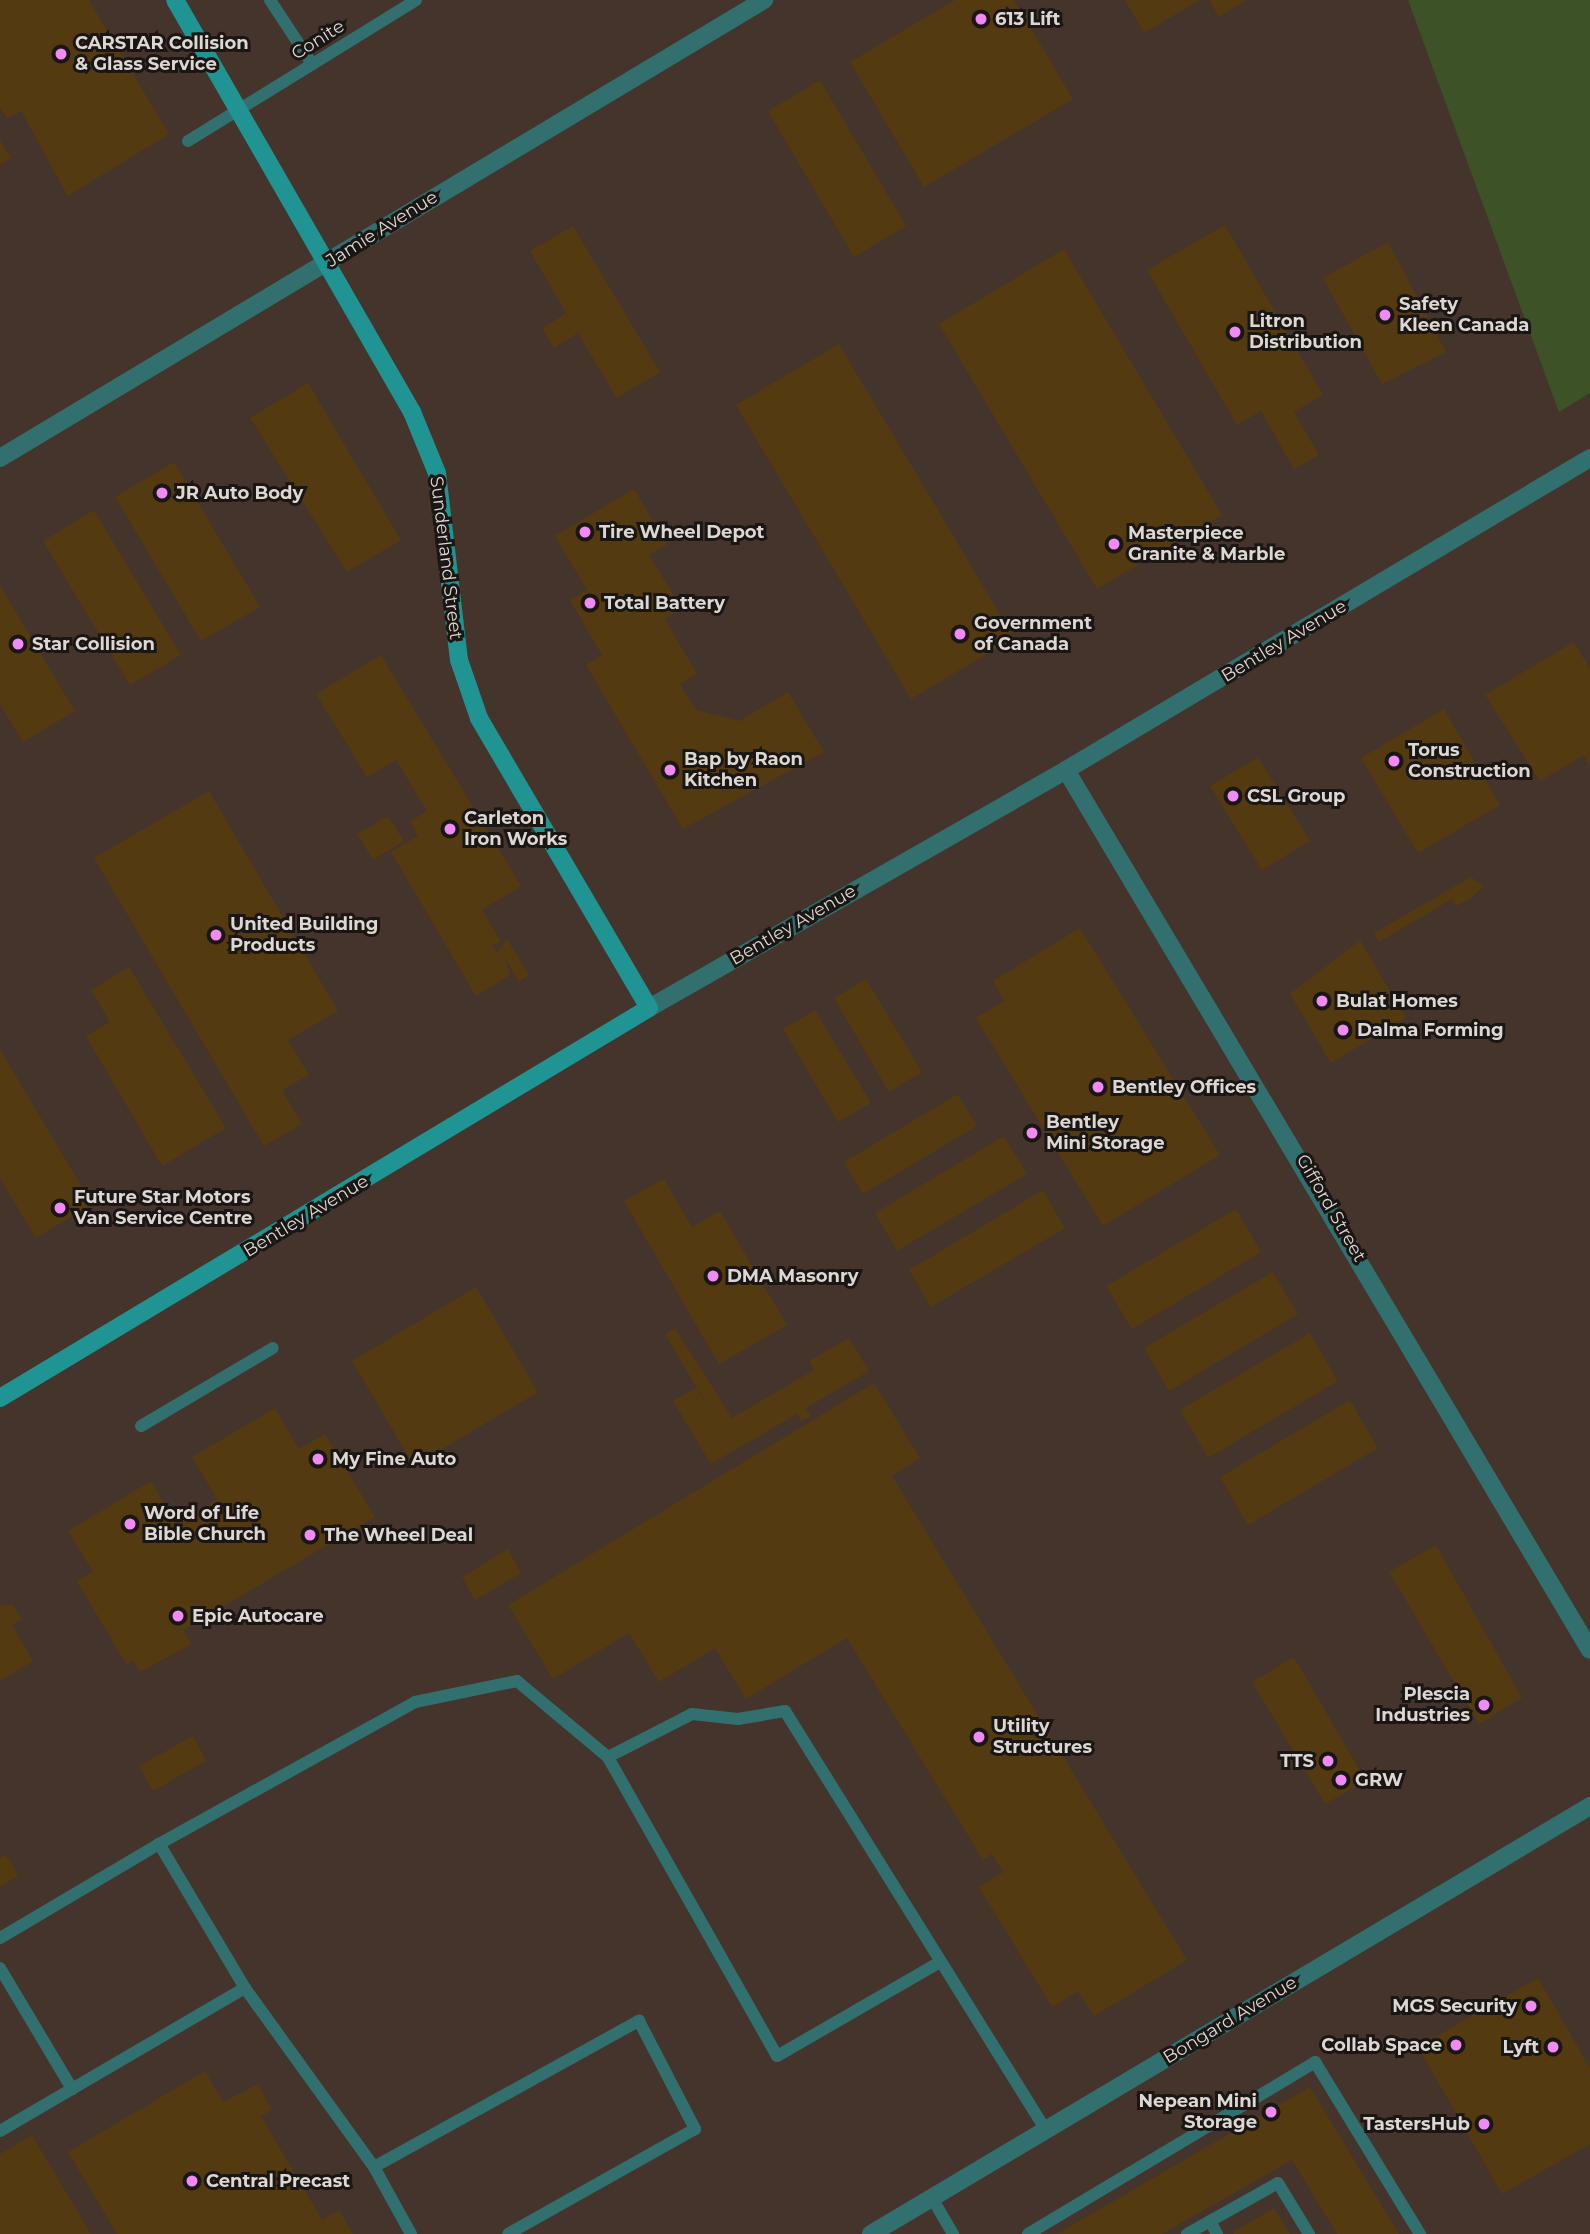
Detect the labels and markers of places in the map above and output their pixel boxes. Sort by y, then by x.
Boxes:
place label: 613 Lift [995,8,1060,30]
marker: 613 Lift [973,11,989,27]
place label: CARSTAR Collision & Glass Service [75,33,249,76]
marker: CARSTAR Collision & Glass Service [53,46,69,62]
place label: Safety Kleen Canada [1399,294,1529,336]
marker: Safety Kleen Canada [1377,307,1393,323]
place label: Litron Distribution [1249,311,1362,354]
marker: Litron Distribution [1227,324,1243,340]
place label: JR Auto Body [176,482,303,504]
marker: JR Auto Body [154,485,170,501]
place label: Tire Wheel Depot [599,521,764,543]
place label: Masterpiece Granite & Marble [1128,523,1285,566]
marker: Tire Wheel Depot [577,524,593,540]
marker: Masterpiece Granite & Marble [1106,536,1122,552]
place label: Total Battery [604,592,725,614]
marker: Total Battery [582,595,598,611]
place label: Government of Canada [974,613,1092,656]
marker: Government of Canada [952,626,968,642]
place label: Star Collision [32,633,155,655]
marker: Star Collision [10,636,26,652]
place label: Torus Construction [1408,740,1531,782]
place label: Bap by Raon Kitchen [684,749,803,792]
marker: Torus Construction [1386,753,1402,769]
marker: Bap by Raon Kitchen [662,762,678,778]
place label: CSL Group [1247,785,1345,807]
marker: CSL Group [1225,788,1241,804]
place label: Carleton Iron Works [464,808,567,850]
marker: Carleton Iron Works [442,821,458,837]
place label: United Building Products [230,914,378,956]
marker: United Building Products [208,927,224,943]
place label: Bulat Homes [1336,990,1458,1012]
marker: Bulat Homes [1314,993,1330,1009]
place label: Dalma Forming [1357,1019,1504,1041]
marker: Dalma Forming [1335,1022,1351,1038]
place label: Bentley Offices [1112,1076,1256,1098]
marker: Bentley Offices [1090,1079,1106,1095]
place label: Bentley Mini Storage [1046,1112,1165,1154]
marker: Bentley Mini Storage [1024,1125,1040,1141]
place label: Future Star Motors Van Service Centre [74,1187,252,1230]
marker: Future Star Motors Van Service Centre [52,1200,68,1216]
place label: DMA Masonry [727,1265,859,1287]
marker: DMA Masonry [705,1268,721,1284]
place label: My Fine Auto [332,1448,456,1470]
marker: My Fine Auto [310,1451,326,1467]
place label: Word of Life Bible Church [144,1503,266,1546]
marker: Word of Life Bible Church [122,1516,138,1532]
place label: The Wheel Deal [324,1524,473,1546]
marker: The Wheel Deal [302,1527,318,1543]
place label: Epic Autocare [192,1605,324,1627]
marker: Epic Autocare [170,1608,186,1624]
place label: Plescia Industries [1375,1684,1470,1726]
marker: Plescia Industries [1476,1697,1492,1713]
place label: Utility Structures [993,1716,1092,1758]
marker: Utility Structures [971,1729,987,1745]
place label: TTS [1280,1750,1314,1772]
marker: TTS [1320,1753,1336,1769]
place label: GRW [1355,1769,1403,1791]
marker: GRW [1333,1772,1349,1788]
place label: MGS Security [1392,1995,1517,2017]
marker: MGS Security [1523,1998,1539,2014]
place label: Collab Space [1321,2034,1442,2056]
place label: Lyft [1503,2036,1539,2058]
marker: Collab Space [1448,2037,1464,2053]
marker: Lyft [1545,2039,1561,2055]
place label: Nepean Mini Storage [1138,2091,1257,2134]
marker: Nepean Mini Storage [1263,2104,1279,2120]
place label: TastersHub [1363,2113,1470,2135]
marker: TastersHub [1476,2116,1492,2132]
place label: Central Precast [206,2170,350,2192]
marker: Central Precast [184,2173,200,2189]

